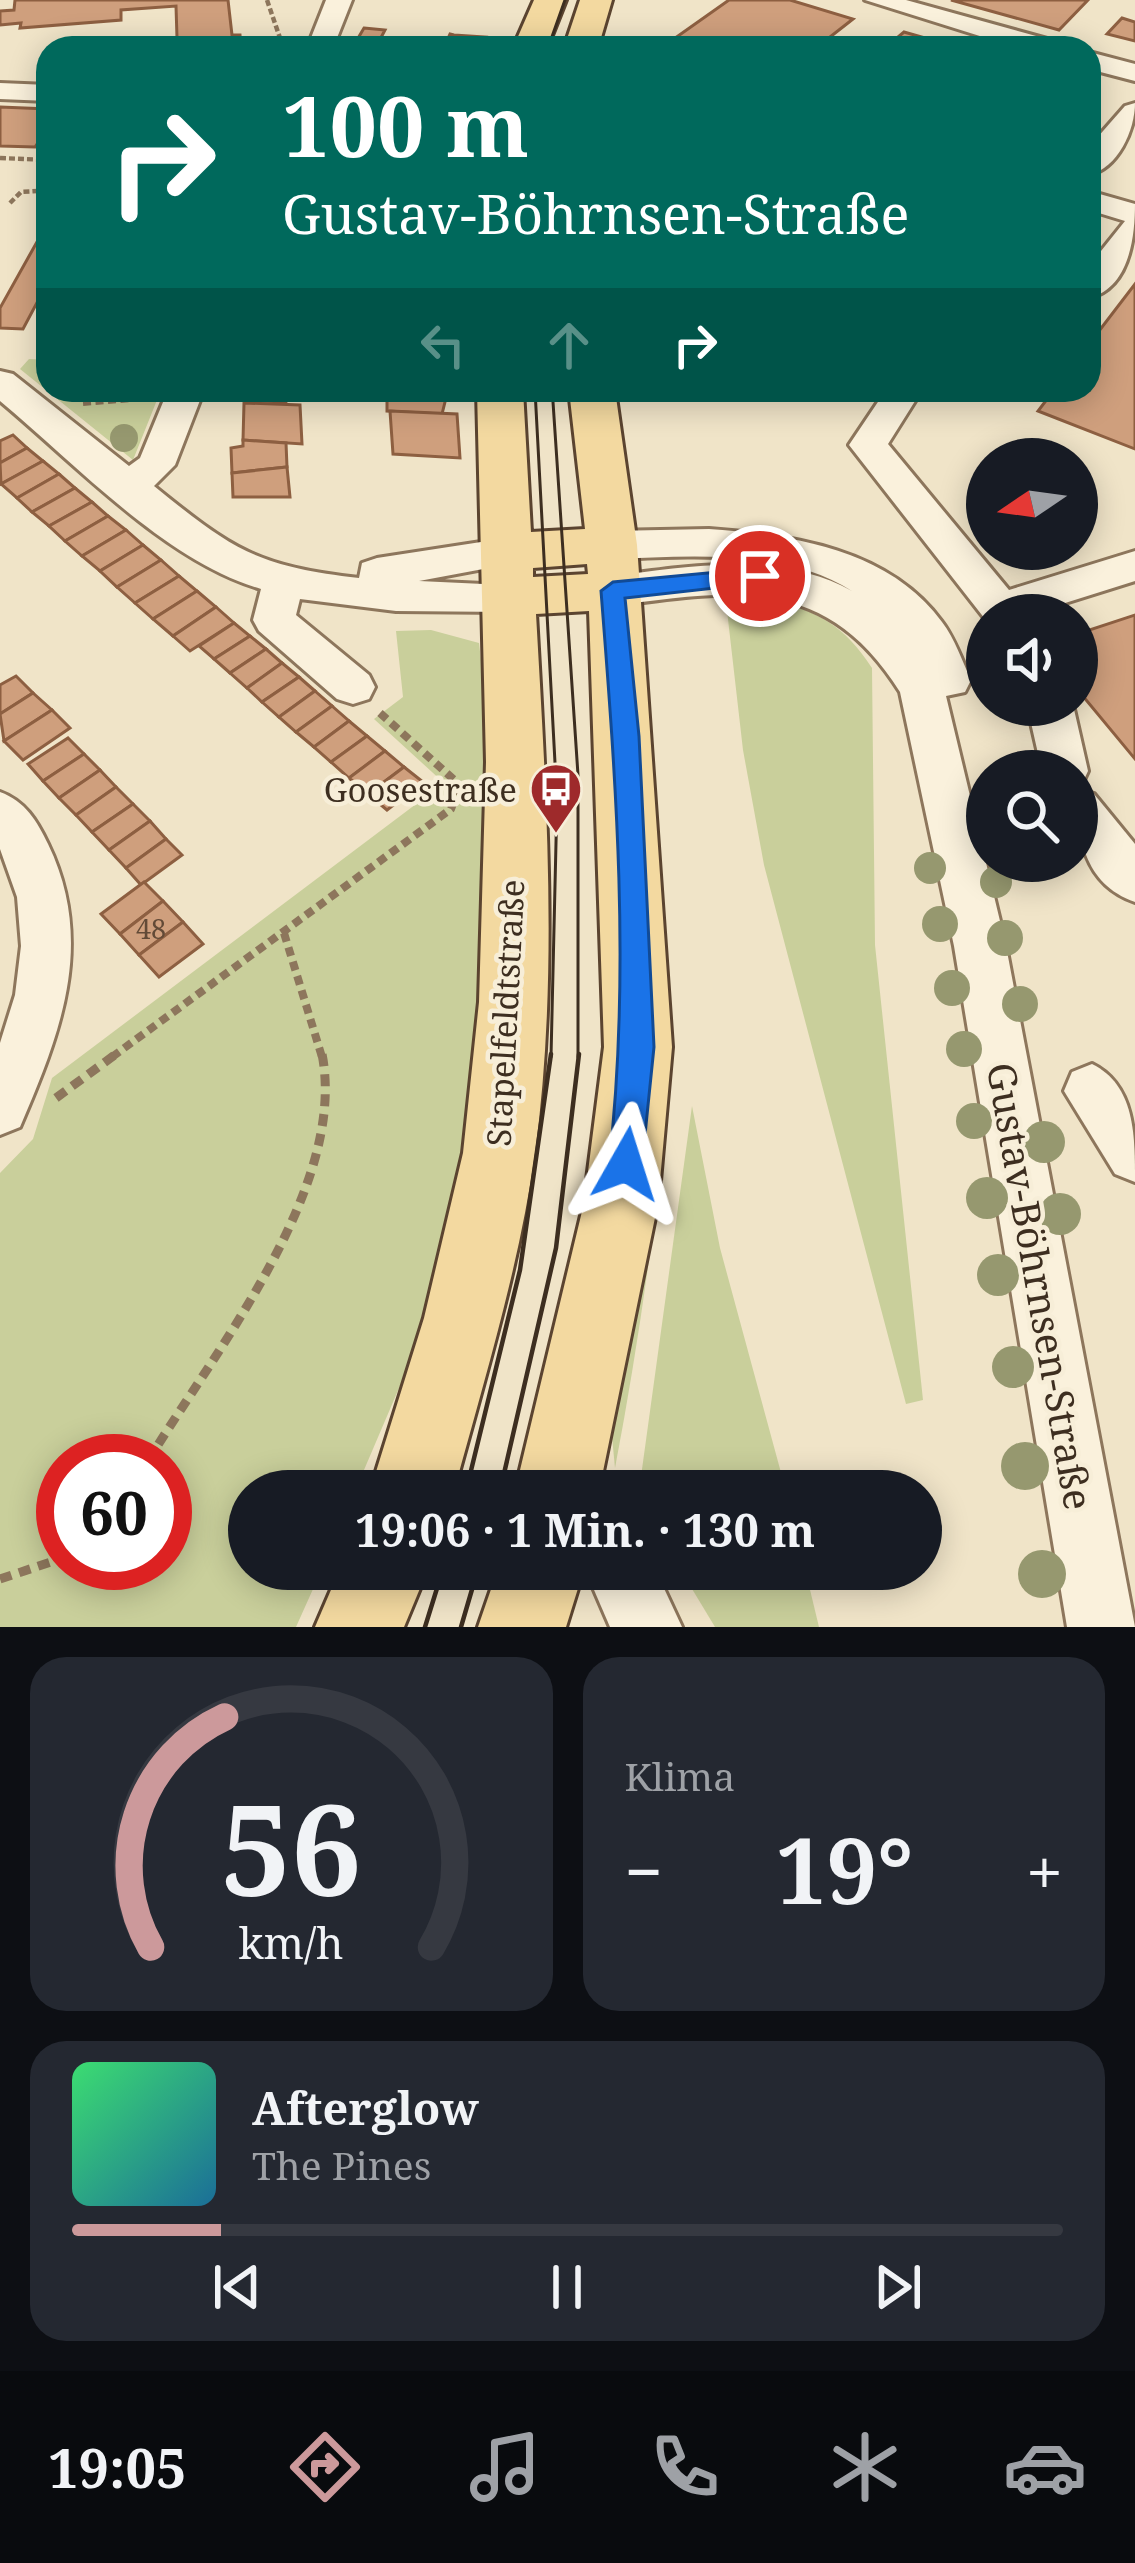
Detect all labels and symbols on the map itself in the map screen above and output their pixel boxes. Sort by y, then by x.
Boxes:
north arrow [966,438,1098,570]
pin [709,525,811,627]
bus stop icon: Goosestraße [528,761,584,835]
place label: Goosestraße [324,767,517,812]
street label: Stapelfeldtstraße [476,878,534,1148]
house number: 48 [136,910,166,947]
street label: Gustav-Böhrnsen-Straße [976,1058,1106,1514]
position arrow [563,1101,689,1227]
speed limit sign: 60 [36,1434,192,1590]

